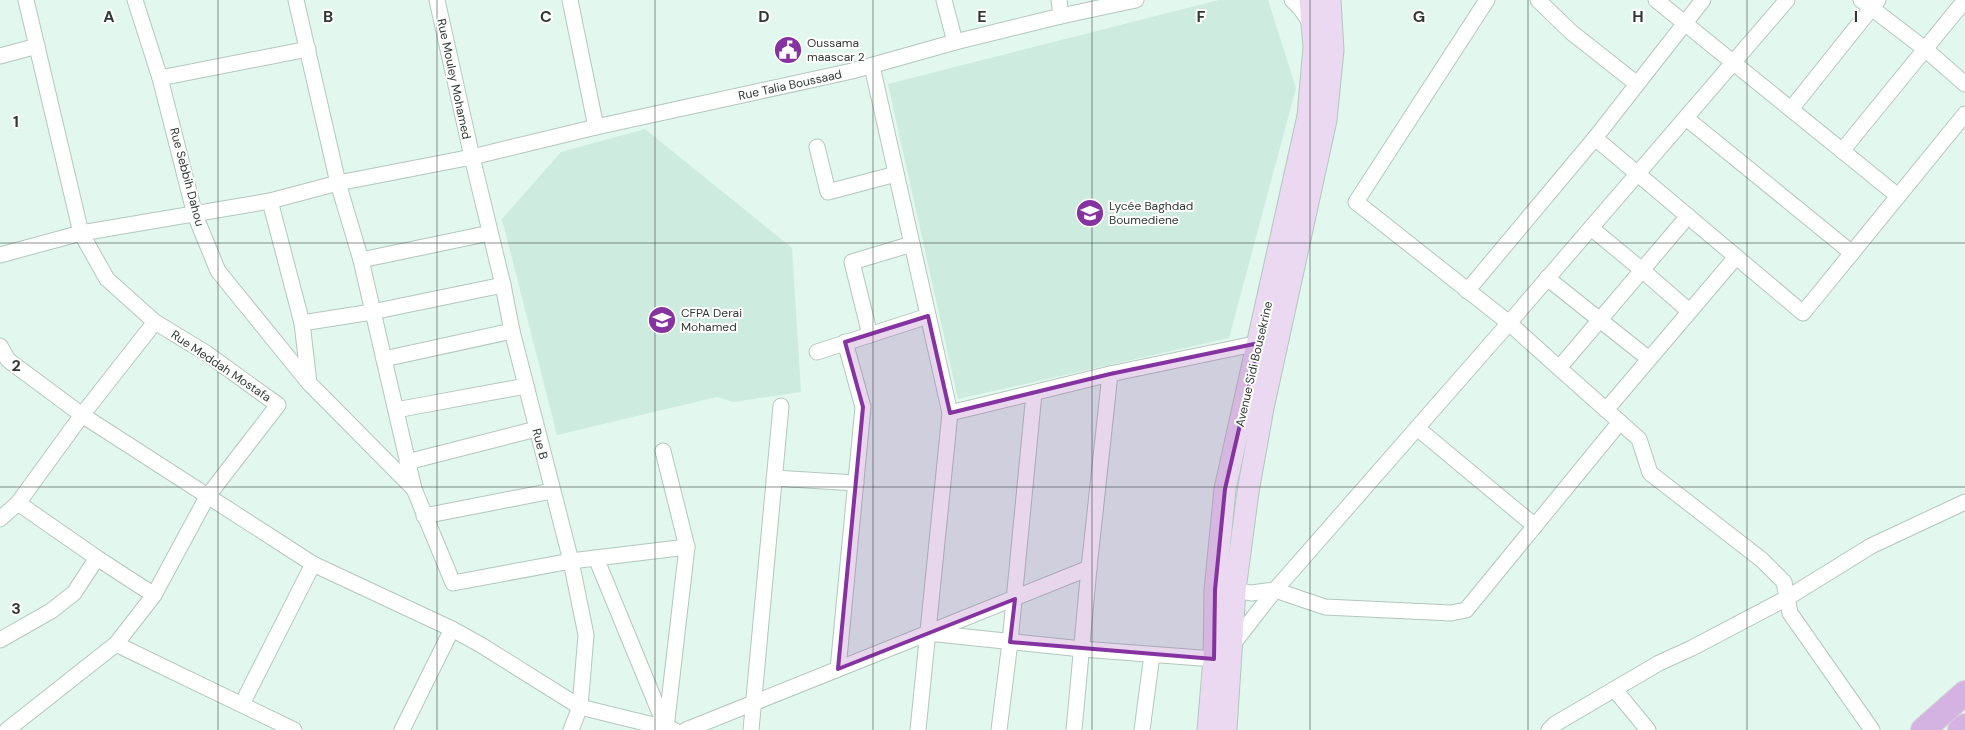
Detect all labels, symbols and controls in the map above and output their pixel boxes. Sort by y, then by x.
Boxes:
text: A [103,6,115,27]
text: B [323,6,333,27]
text: C [540,6,552,27]
text: D [758,6,770,27]
text: E [977,6,987,27]
text: F [1197,6,1206,27]
text: G [1413,6,1425,27]
text: H [1632,6,1644,27]
text: I [1854,6,1858,27]
street label: Rue Mouley Mohamed [433,17,475,141]
public building icon: Oussama maascar 2 [773,35,803,65]
place label: Oussama maascar 2 [807,35,865,65]
street label: Rue Talia Boussaad [737,66,843,104]
text: 1 [13,111,19,132]
street label: Rue Sebbih Dahou [166,126,208,228]
school or university icon: Lycée Baghdad Boumediene [1075,198,1105,228]
place label: Lycée Baghdad Boumediene [1109,198,1193,228]
street label: Avenue Sidi Bousekrine [1232,299,1276,428]
school or university icon: CFPA Derai Mohamed [647,305,677,335]
place label: CFPA Derai Mohamed [681,305,742,335]
street label: Rue Meddah Mostafa [168,327,274,405]
text: 2 [11,355,21,376]
street label: Rue B [528,427,552,461]
text: 3 [11,598,21,619]

